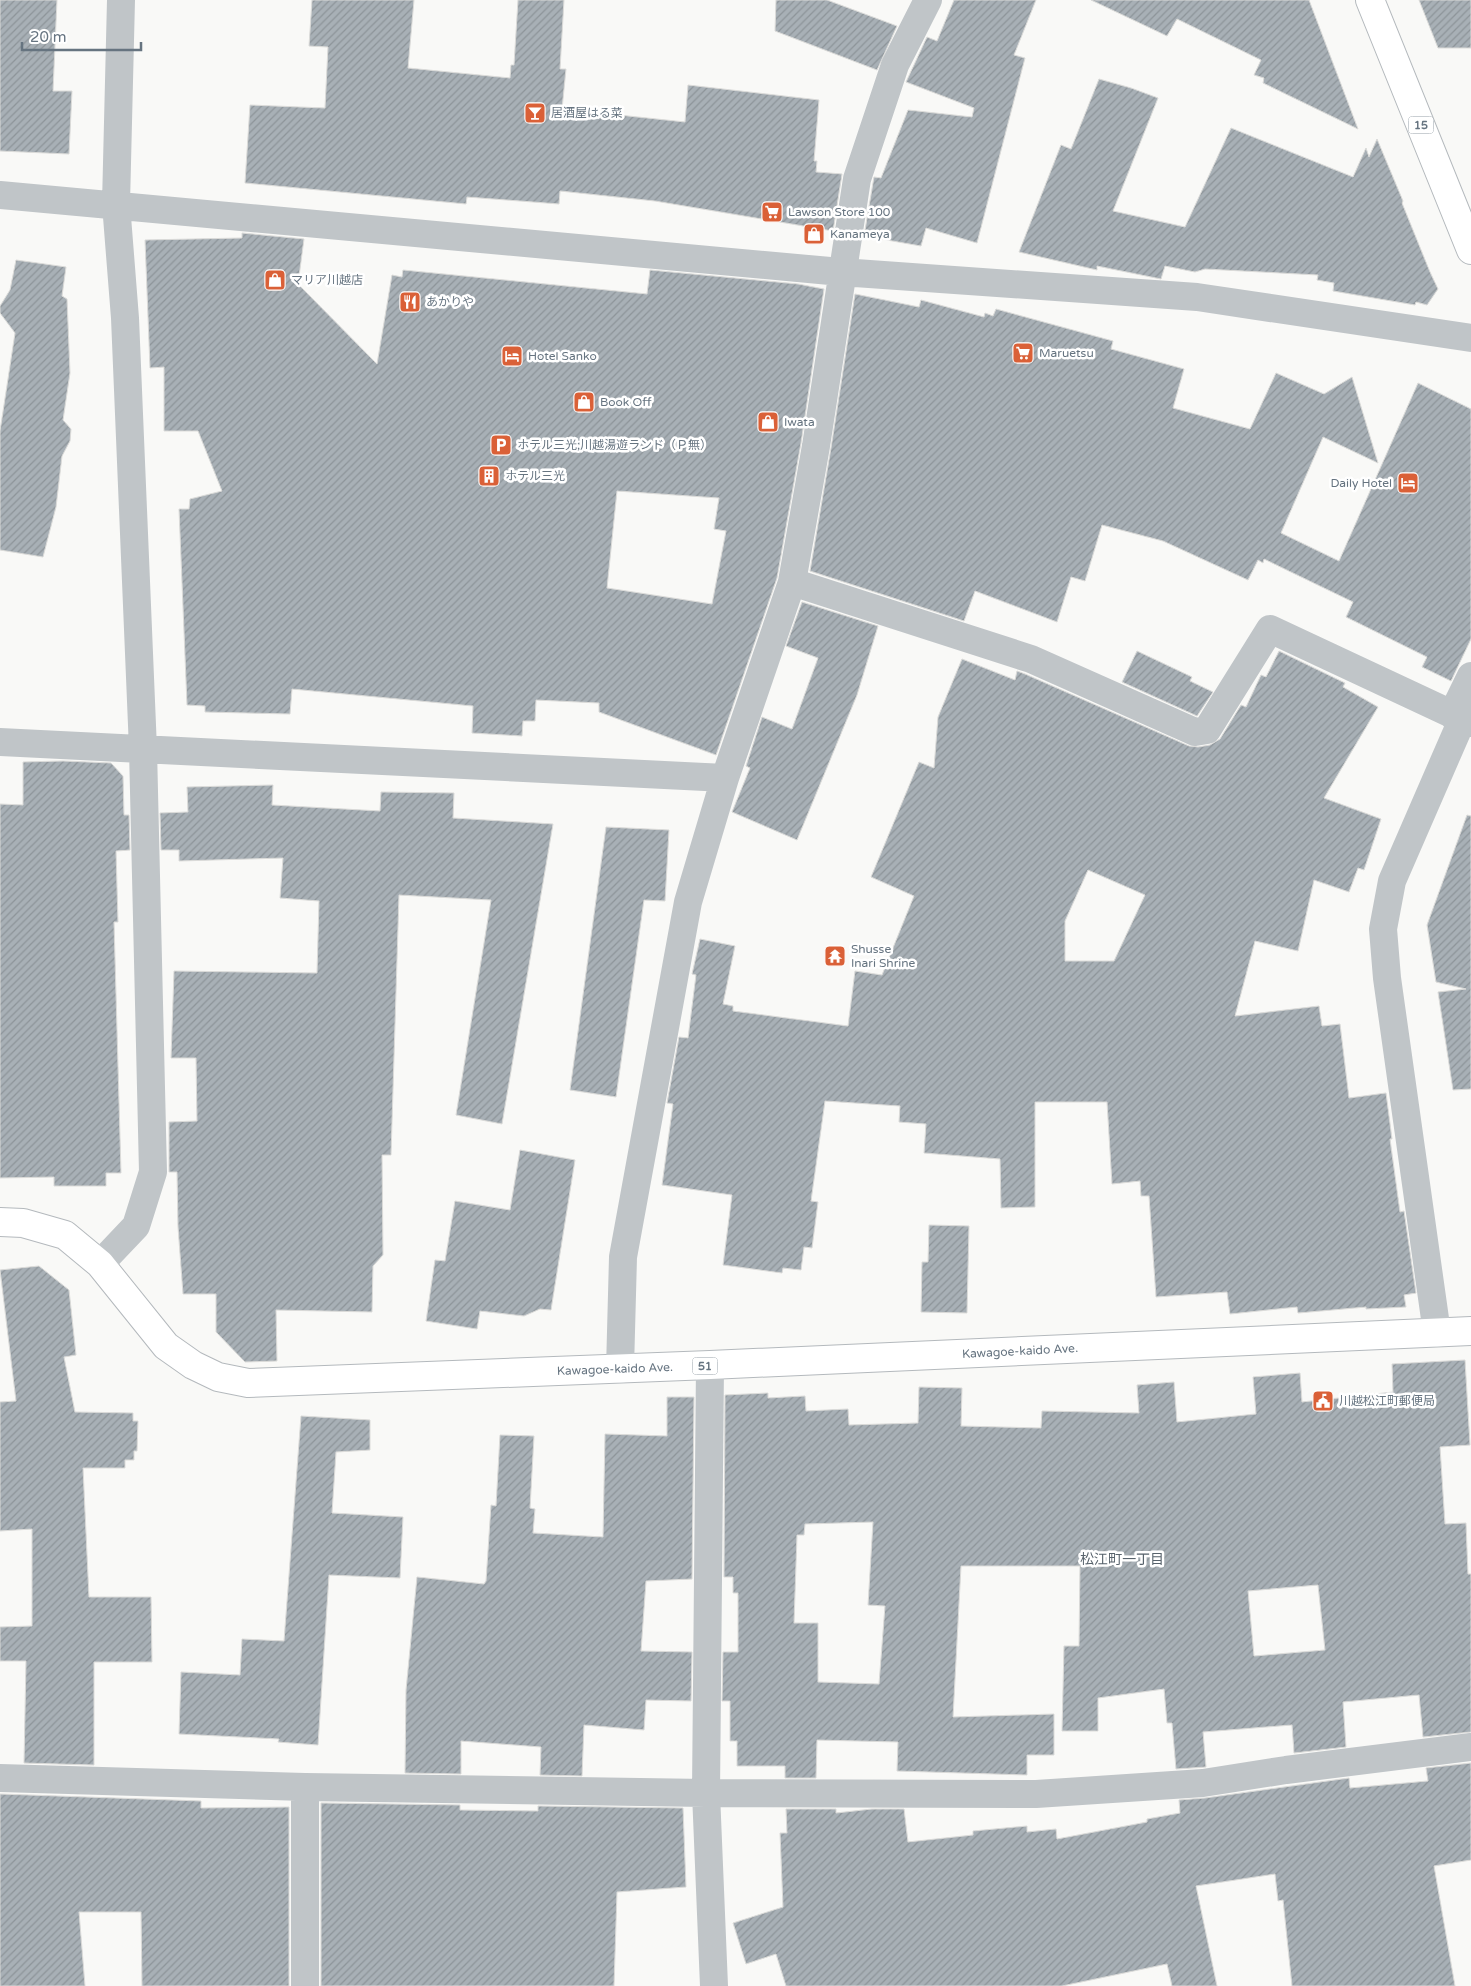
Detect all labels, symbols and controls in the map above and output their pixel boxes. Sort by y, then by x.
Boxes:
scale bar [22,20,141,52]
text: 20 m [30,28,67,46]
bar icon: 居酒屋はる菜 [523,101,547,125]
place label: 居酒屋はる菜 [551,106,623,120]
road number: 15 [1408,116,1434,134]
supermarket icon: Lawson Store 100 [760,200,784,224]
place label: Lawson Store 100 [788,205,891,219]
shop icon: Kanameya [802,222,826,246]
place label: Kanameya [830,227,890,241]
shop icon: マリア川越店 [263,268,287,292]
place label: マリア川越店 [291,273,363,287]
restaurant icon: あかりや [398,290,422,314]
place label: あかりや [426,295,474,309]
supermarket icon: Maruetsu [1011,341,1035,365]
hotel icon: Hotel Sanko [500,344,524,368]
place label: Maruetsu [1039,346,1094,360]
place label: Hotel Sanko [528,349,597,363]
shop icon: Book Off [572,390,596,414]
place label: Book Off [600,395,652,409]
shop icon: Iwata [756,410,780,434]
place label: Iwata [784,415,815,429]
parking icon: ホテル三光;川越湯遊ランド（Ｐ無） [489,433,513,457]
place label: ホテル三光;川越湯遊ランド（Ｐ無） [517,438,712,452]
building icon: ホテル三光 [477,464,501,488]
place label: ホテル三光 [505,469,565,483]
hotel icon: Daily Hotel [1396,471,1420,495]
place label: Daily Hotel [1330,476,1392,490]
place label: Shusse Inari Shrine [851,942,916,970]
temple icon: Shusse Inari Shrine [823,944,847,968]
street label: Kawagoe-kaido Ave. [962,1341,1078,1361]
road number: 51 [692,1358,718,1374]
street label: Kawagoe-kaido Ave. [557,1360,673,1378]
public building icon: 川越松江町郵便局 [1311,1389,1335,1413]
place label: 川越松江町郵便局 [1339,1394,1435,1408]
district label: 松江町一丁目 [1080,1551,1164,1568]

